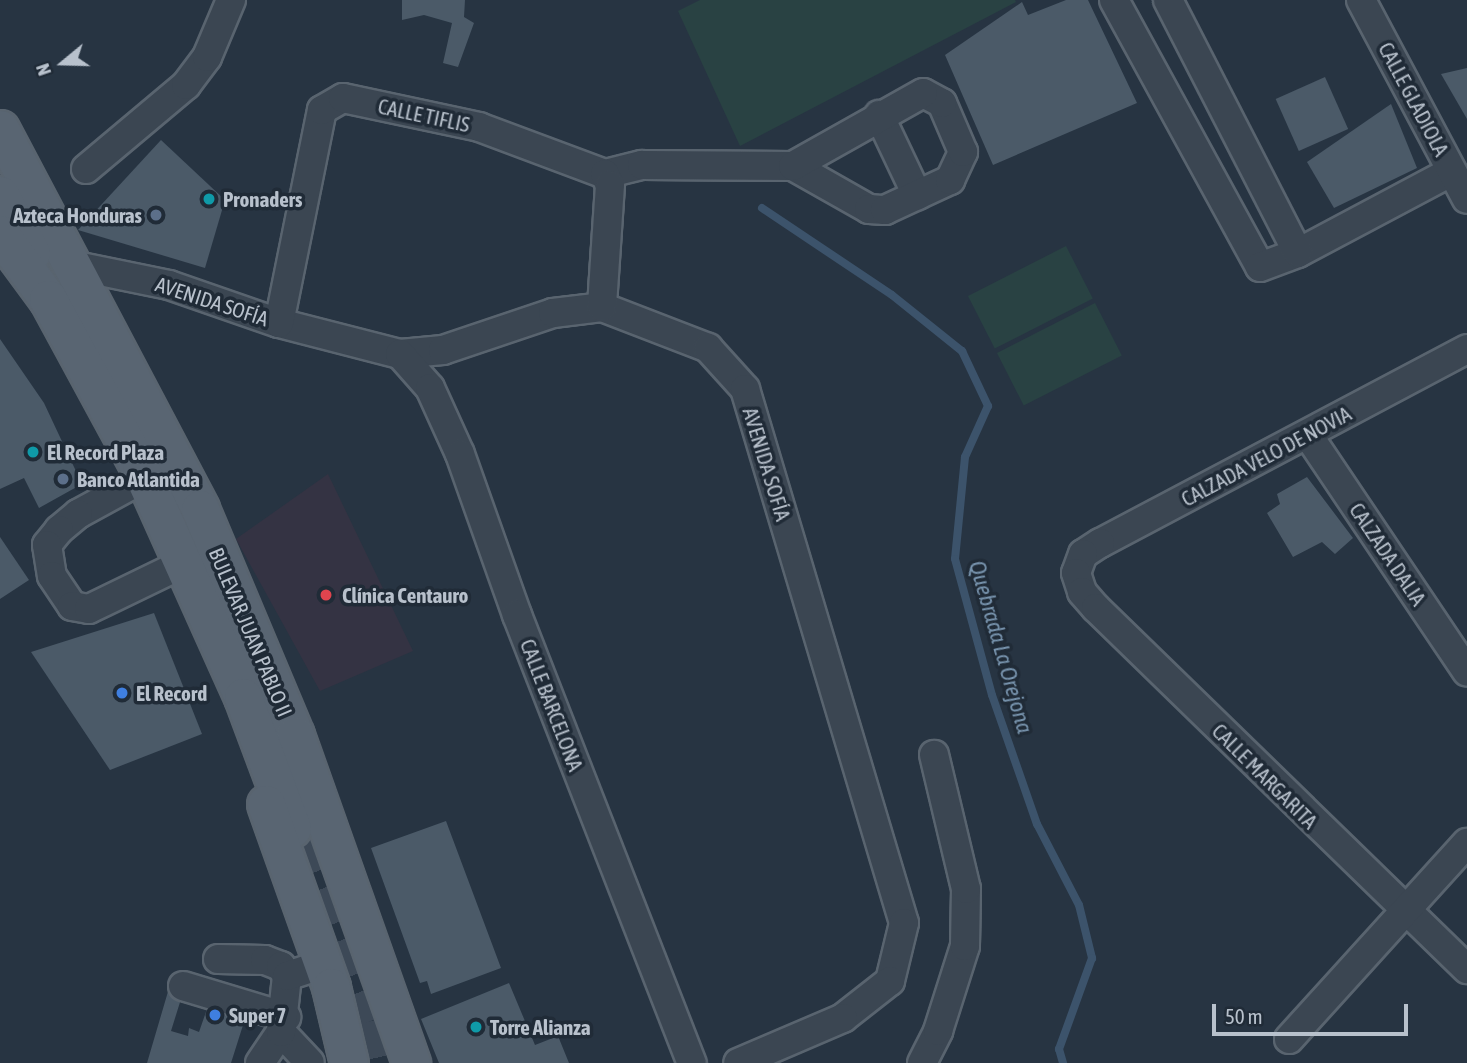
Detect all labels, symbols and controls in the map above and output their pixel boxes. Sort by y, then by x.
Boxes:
north arrow [28,28,98,98]
street label: CALLE GLADIOLA [1373,38,1455,160]
text: N [31,61,55,79]
street label: CALLE TIFLIS [376,93,472,137]
place label: Pronaders [223,186,302,212]
marker: Pronaders [201,191,217,207]
place label: Azteca Honduras [13,202,142,228]
marker: Azteca Honduras [148,207,164,223]
street label: AVENIDA SOFÍA [152,271,272,331]
street label: CALZADA VELO DE NOVIA [1177,401,1355,511]
street label: AVENIDA SOFÍA [738,404,796,524]
place label: El Record Plaza [47,439,164,465]
marker: El Record Plaza [25,444,41,460]
place label: Banco Atlantida [77,466,200,492]
marker: Banco Atlantida [55,471,71,487]
street label: CALZADA DALIA [1344,498,1432,610]
street label: BULEVAR JUAN PABLO II [204,544,298,720]
water label: Quebrada La Orejona [963,558,1039,736]
place label: Clínica Centauro [342,582,468,608]
marker: Clínica Centauro [316,585,336,605]
street label: CALLE BARCELONA [515,635,589,775]
place label: El Record [136,680,207,706]
marker: El Record [114,685,130,701]
street label: CALLE MARGARITA [1207,718,1323,834]
scale bar [1215,990,1411,1034]
place label: Super 7 [229,1002,286,1028]
text: 50 m [1225,1004,1263,1028]
marker: Super 7 [207,1007,223,1023]
place label: Torre Alianza [490,1014,591,1040]
marker: Torre Alianza [468,1019,484,1035]

